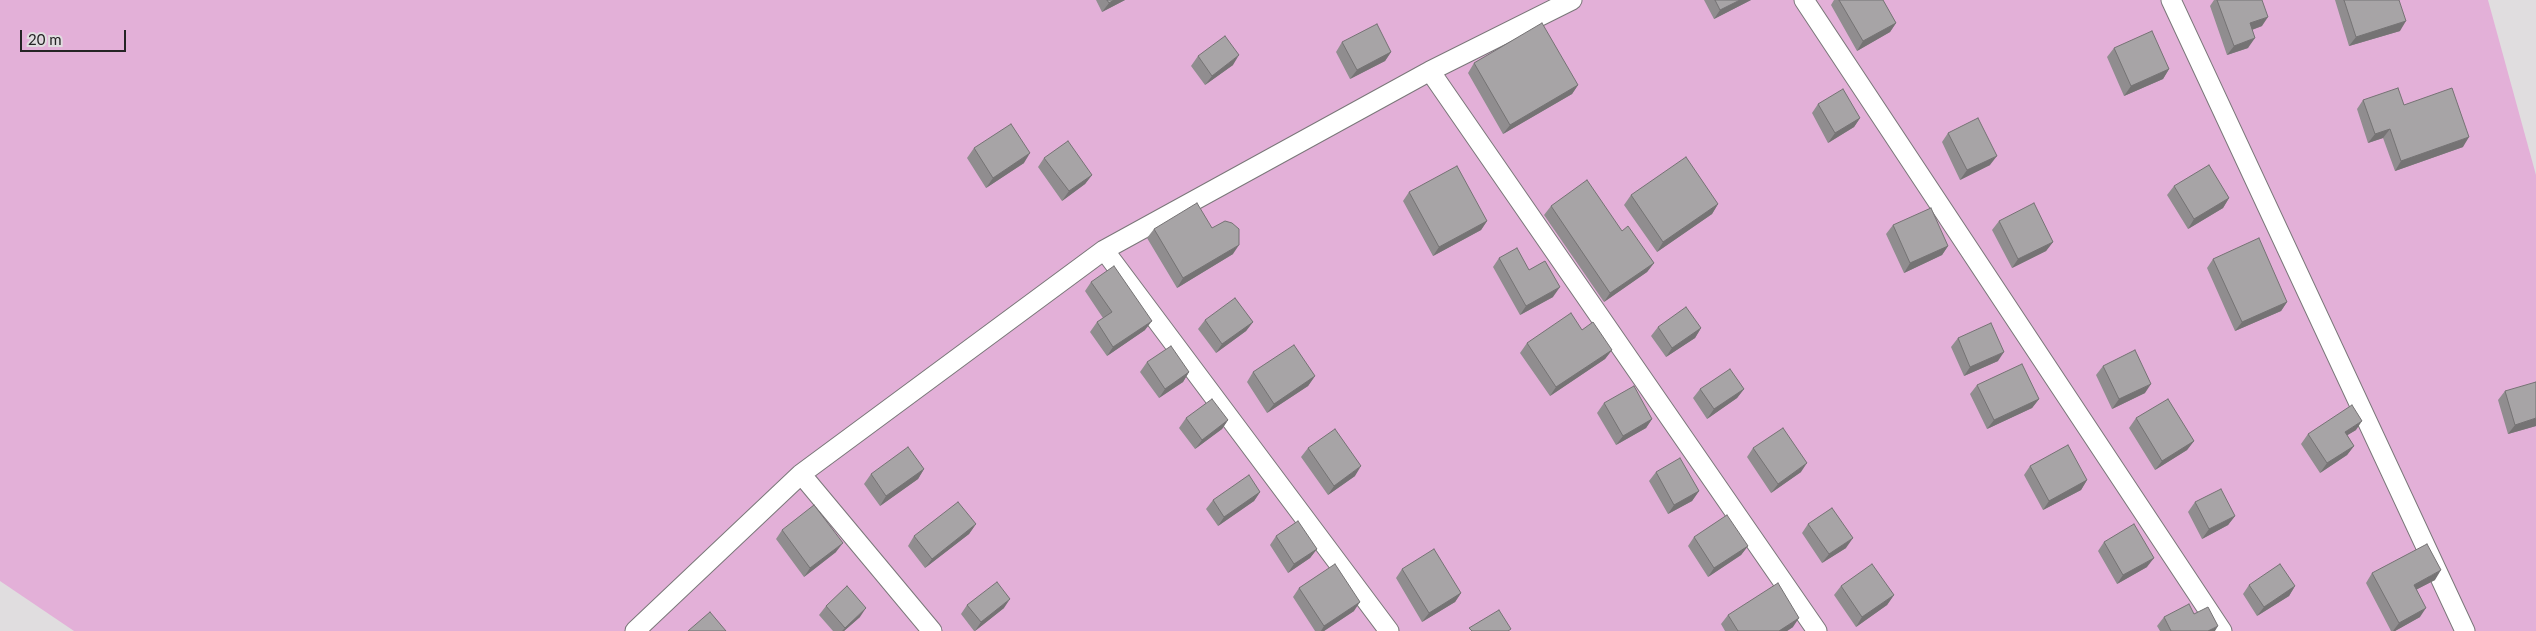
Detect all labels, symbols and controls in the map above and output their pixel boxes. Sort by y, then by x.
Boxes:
scale bar [22,20,129,52]
text: 20 m [28,30,62,48]

